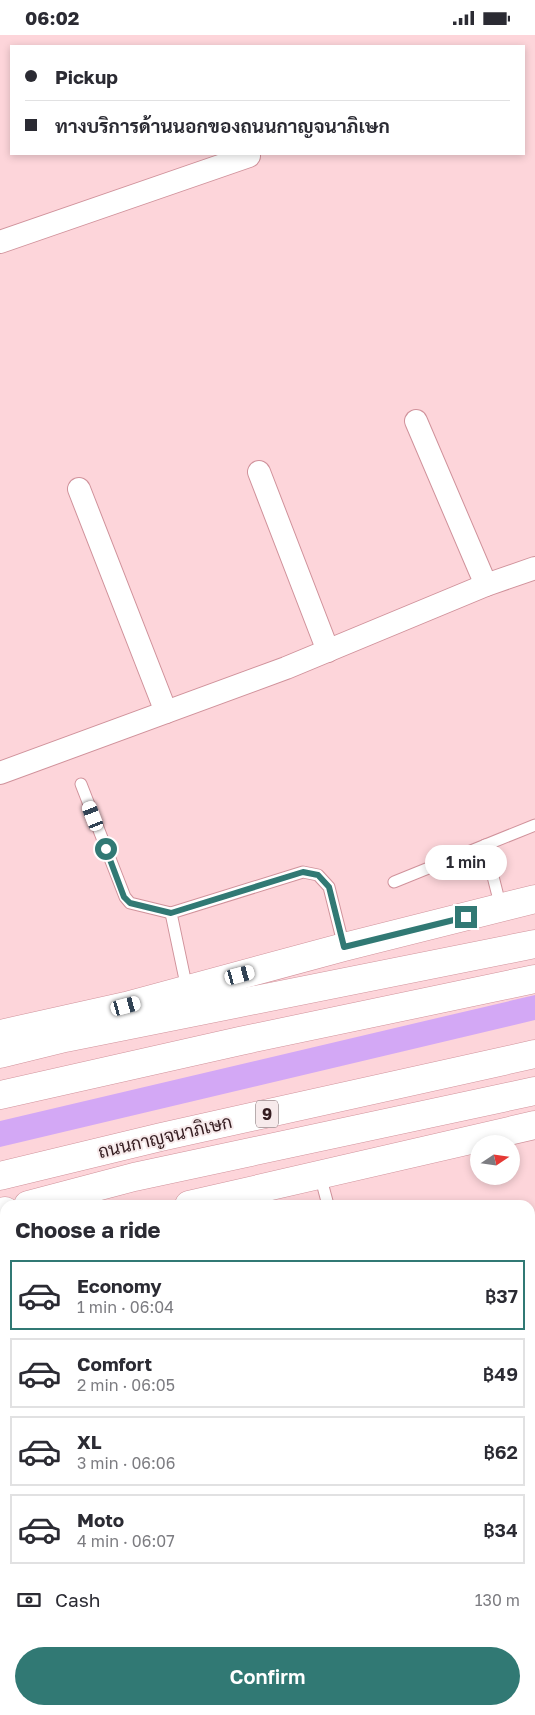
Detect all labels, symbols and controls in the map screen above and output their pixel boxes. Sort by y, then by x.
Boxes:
text: 06:02 [25,6,79,29]
text: Pickup [55,65,118,88]
text: ทางบริการด้านนอกของถนนกาญจนาภิเษก [55,114,390,137]
car [80,799,105,833]
route start [95,838,117,860]
callout: 1 min [425,845,507,879]
text: 1 min [446,852,486,872]
route end [455,906,477,928]
car [223,964,256,986]
car [109,995,142,1017]
road number: 9 [256,1101,278,1127]
street label: ถนนกาญจนาภิเษก [96,1110,234,1163]
north arrow [470,1135,520,1185]
map controls [470,1135,520,1185]
text: Choose a ride [15,1216,161,1243]
icon: car [17,1273,62,1318]
text: Economy [77,1274,162,1297]
text: ฿37 [485,1284,518,1307]
text: 1 min · 06:04 [77,1297,174,1317]
icon: car [17,1351,62,1396]
text: Comfort [77,1352,152,1375]
text: ฿49 [483,1362,518,1385]
text: 2 min · 06:05 [77,1375,175,1395]
icon: car [17,1429,62,1474]
text: XL [77,1430,102,1453]
text: ฿62 [483,1440,518,1463]
text: 3 min · 06:06 [77,1453,175,1473]
icon: car [17,1507,62,1552]
text: Moto [77,1508,124,1531]
text: ฿34 [483,1518,518,1541]
text: 4 min · 06:07 [77,1531,175,1551]
icon: cash [15,1586,43,1614]
text: Cash [55,1588,100,1611]
text: 130 m [475,1590,520,1610]
button: Confirm [15,1647,520,1705]

